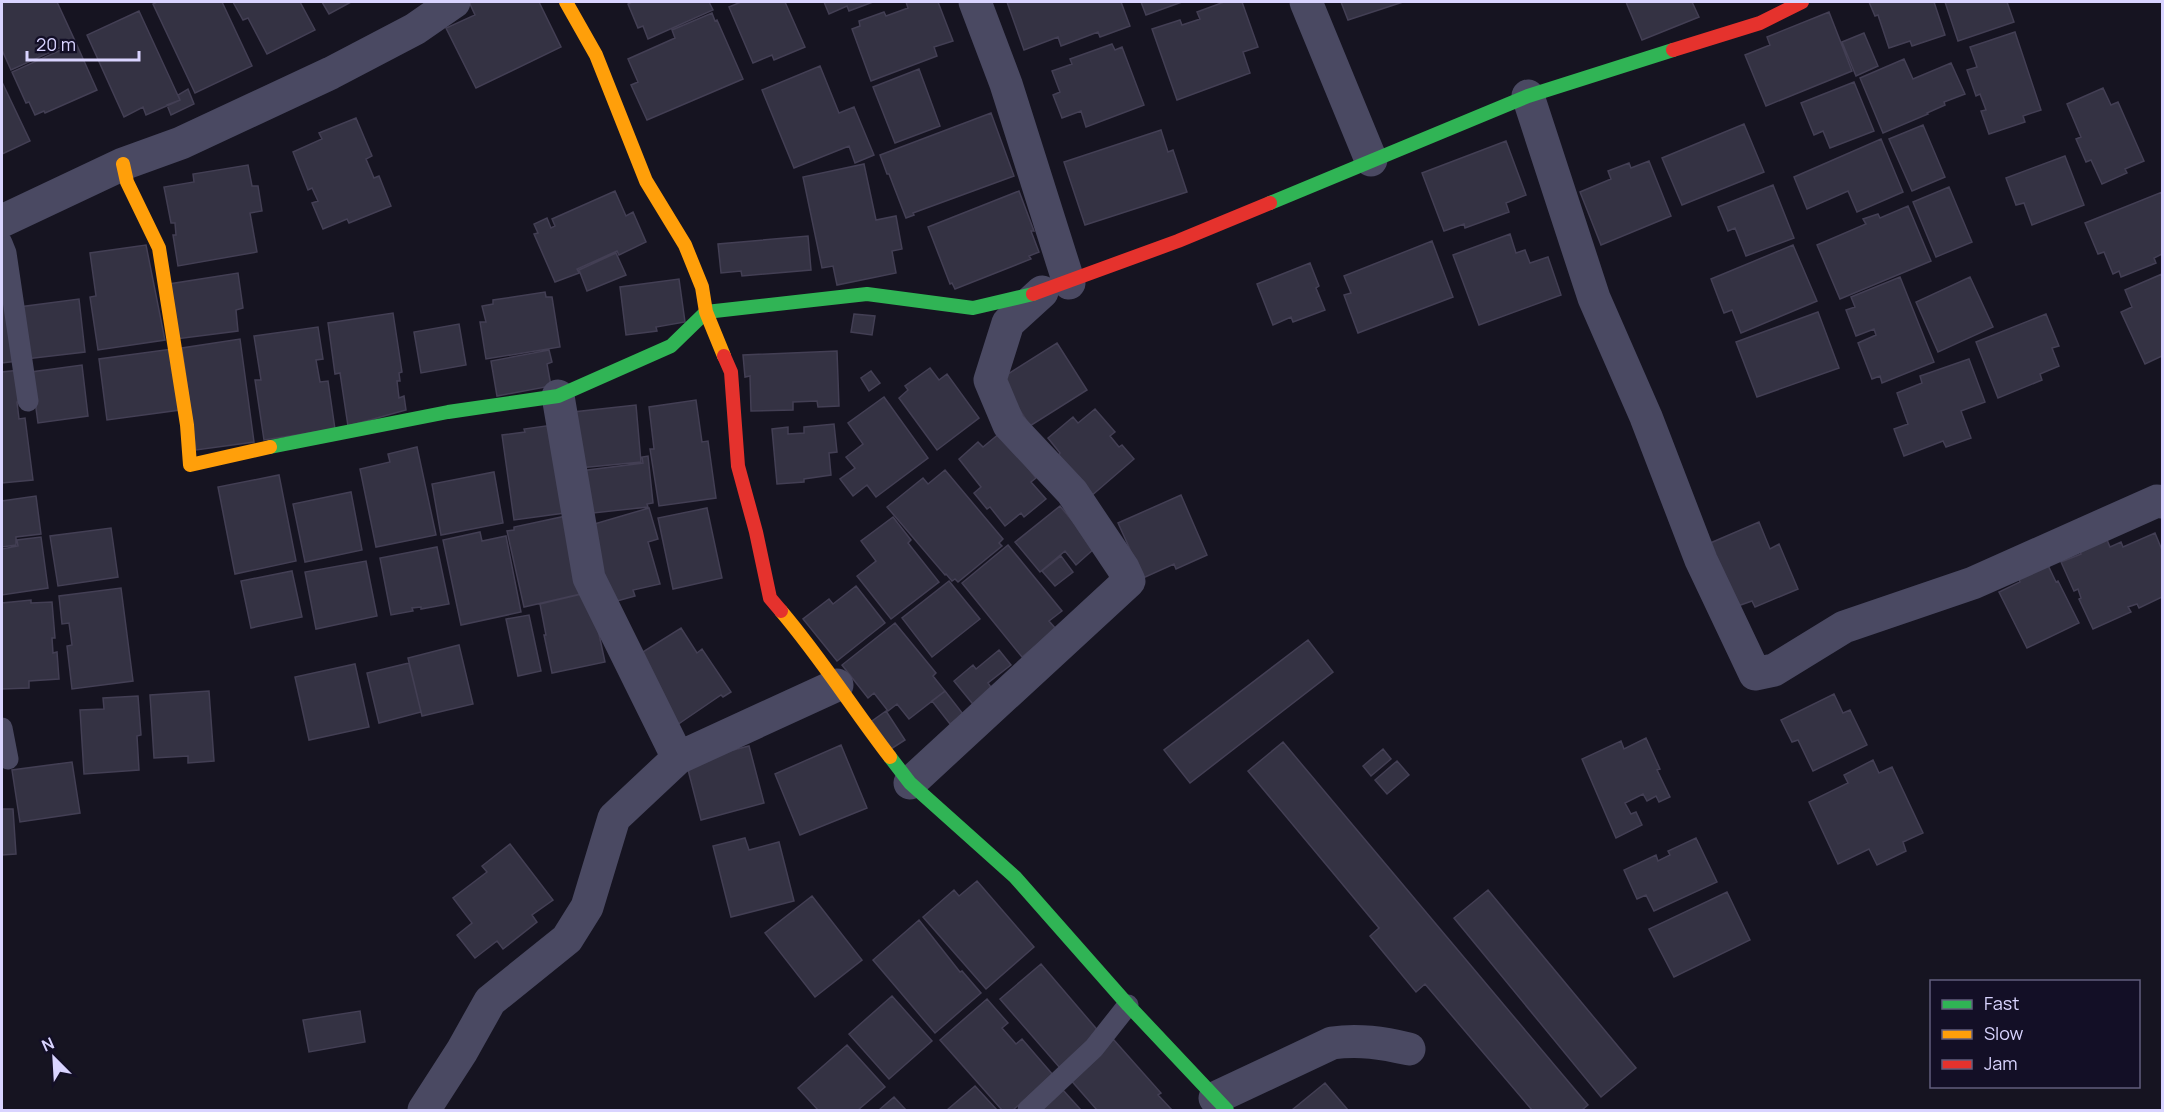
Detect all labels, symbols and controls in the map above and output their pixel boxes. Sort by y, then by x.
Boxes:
scale bar [27,24,140,62]
text: 20 m [36,32,76,56]
legend [1930,980,2140,1088]
text: Fast [1984,991,2019,1015]
text: Slow [1984,1021,2024,1045]
north arrow [24,1028,84,1088]
text: N [38,1032,58,1057]
text: Jam [1984,1051,2018,1075]

